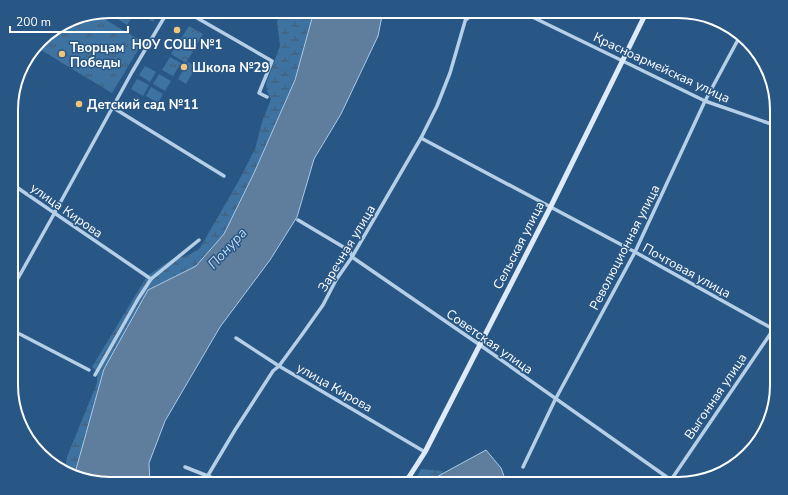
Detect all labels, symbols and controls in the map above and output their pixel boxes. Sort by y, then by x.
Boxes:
scale bar [10,8,128,34]
text: 200 m [16,14,51,30]
marker: НОУ СОШ №1 [172,25,182,35]
street label: Красноармейская улица [590,28,733,107]
place label: НОУ СОШ №1 [132,36,222,54]
place label: Творцам Победы [70,39,124,72]
marker: Творцам Победы [57,49,67,59]
place label: Школа №29 [192,59,269,77]
marker: Школа №29 [179,62,189,72]
place label: Детский сад №11 [87,96,199,114]
marker: Детский сад №11 [74,99,84,109]
street label: улица Кирова [27,179,106,242]
street label: Революционная улица [585,182,664,313]
street label: Сельская улица [489,198,549,293]
street label: Заречная улица [314,202,380,295]
water label: Понура [203,224,251,273]
street label: Почтовая улица [639,239,734,303]
street label: Советская улица [442,305,537,379]
street label: Выгонная улица [680,350,751,443]
street label: улица Кирова [293,359,376,417]

